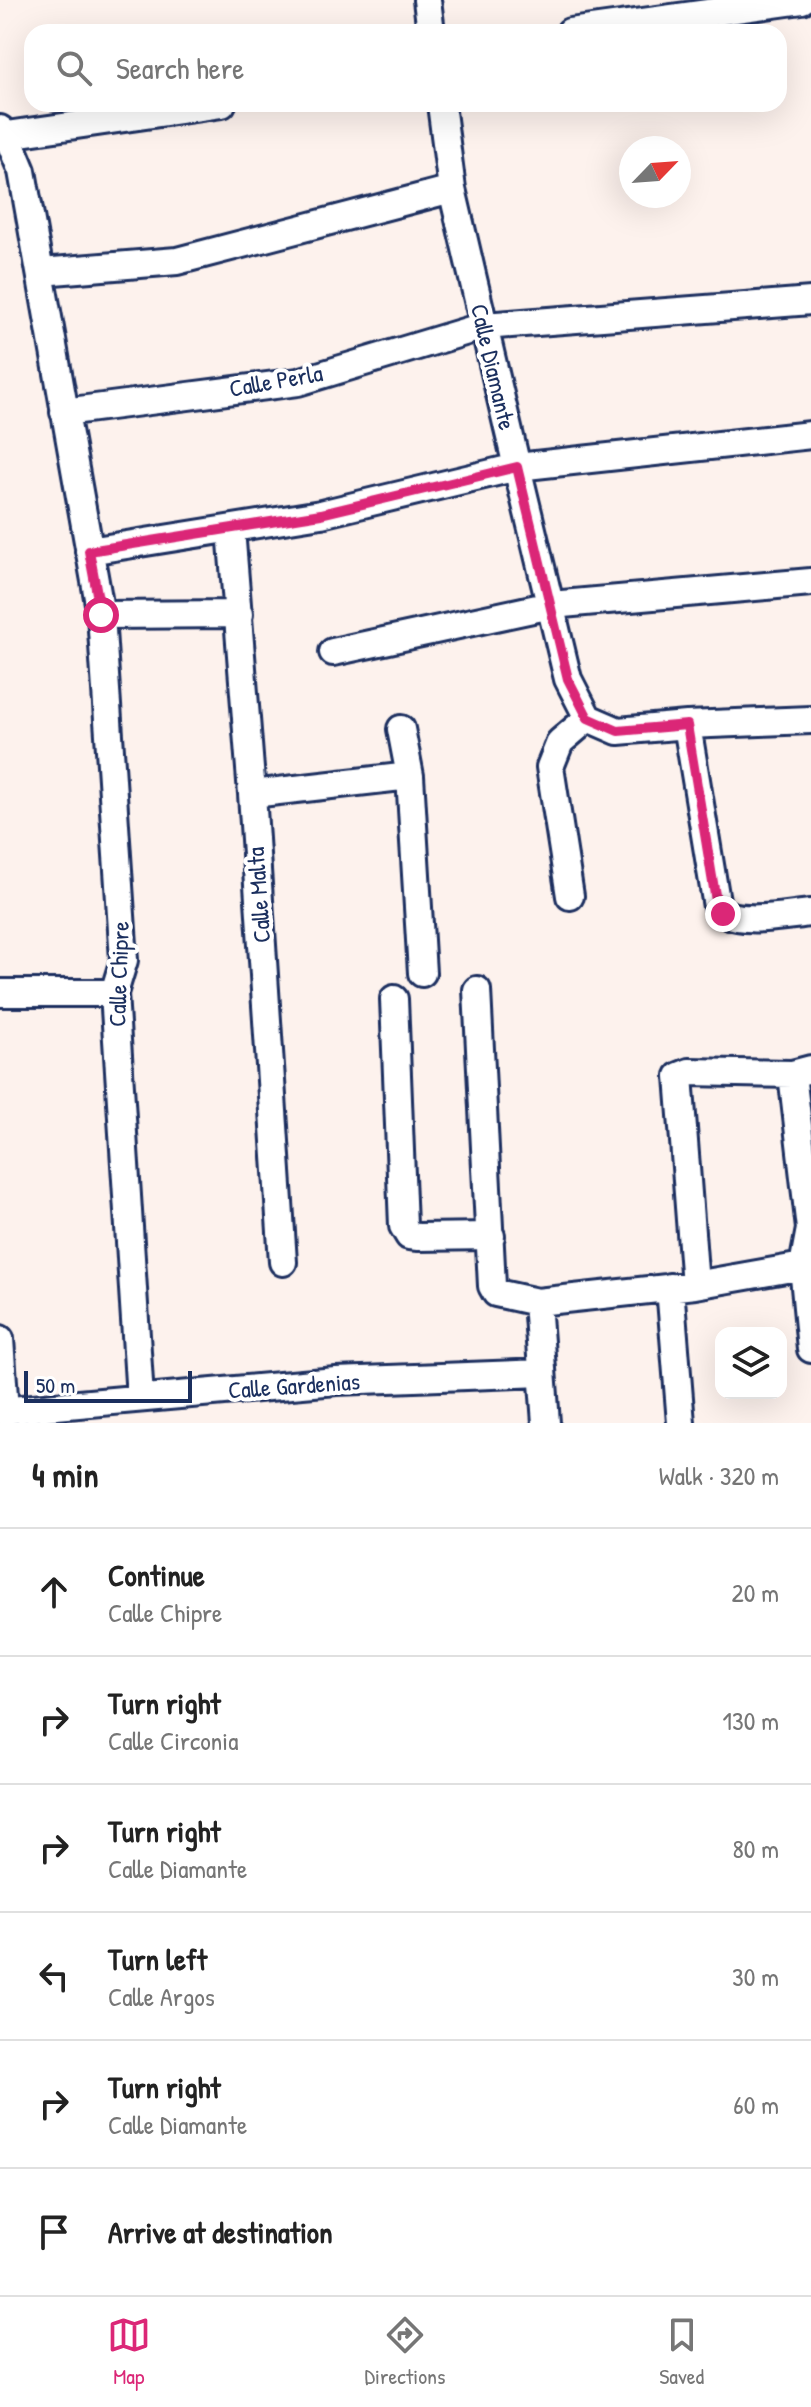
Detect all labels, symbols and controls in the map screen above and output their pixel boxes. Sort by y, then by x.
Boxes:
search box [24,24,787,112]
icon: search [52,46,96,90]
text: Search here [116,48,244,88]
north arrow [619,136,691,208]
street label: Calle Diamante [464,301,524,433]
street label: Calle Perla [227,356,325,404]
route start [83,597,119,633]
street label: Calle Malta [239,846,277,944]
route end [705,896,741,932]
street label: Calle Chipre [100,920,136,1027]
map controls [715,1327,787,1399]
button: layers [715,1327,787,1399]
street label: Calle Gardenias [227,1364,361,1406]
scale bar [24,1367,192,1403]
text: 50 m [36,1370,75,1400]
text: 4 min [32,1452,99,1498]
text: Walk · 320 m [659,1458,779,1493]
text: Continue [108,1555,205,1595]
icon: ahead [32,1570,76,1614]
text: 20 m [732,1575,779,1610]
text: Calle Chipre [108,1595,222,1630]
text: Turn right [108,1683,221,1723]
icon: right [32,1698,76,1742]
text: 130 m [723,1703,779,1738]
text: Calle Circonia [108,1723,238,1758]
text: Turn right [108,1811,221,1851]
icon: right [32,1826,76,1870]
text: 80 m [732,1831,779,1866]
text: Calle Diamante [108,1851,247,1886]
text: Turn left [108,1939,207,1979]
icon: left [32,1954,76,1998]
text: 30 m [732,1959,779,1994]
text: Calle Argos [108,1979,215,2014]
text: Turn right [108,2067,221,2107]
icon: right [32,2082,76,2126]
text: 60 m [733,2087,779,2122]
text: Calle Diamante [108,2107,247,2142]
icon: arrive [32,2210,76,2254]
text: Arrive at destination [108,2212,333,2252]
tab: Map [107,2313,151,2391]
tab: Directions [365,2313,446,2391]
tab: Saved [659,2313,704,2391]

